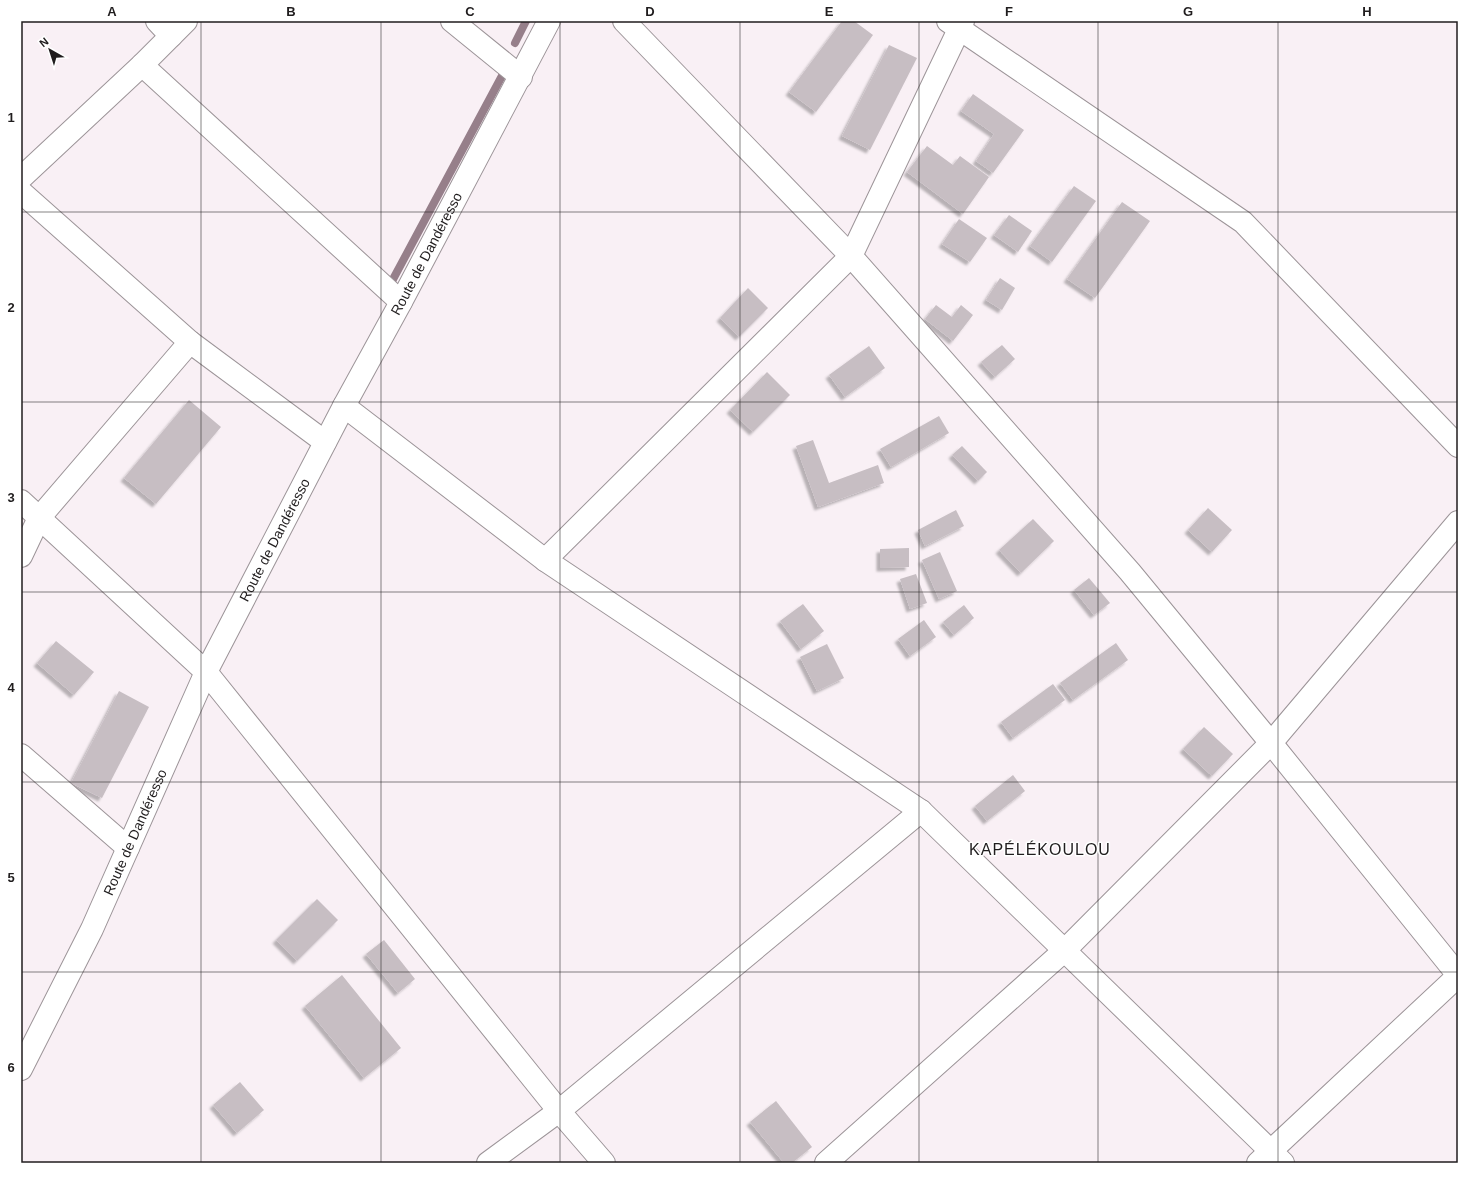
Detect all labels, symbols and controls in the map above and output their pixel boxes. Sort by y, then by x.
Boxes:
text: A [107,4,117,19]
text: B [286,4,296,19]
text: C [465,4,475,19]
text: D [645,4,655,19]
text: E [825,4,834,19]
text: F [1005,4,1013,19]
text: G [1183,4,1193,19]
text: H [1362,4,1372,19]
north arrow [30,30,70,70]
text: N [37,35,51,49]
text: 1 [7,110,15,125]
street label: Route de Dandéresso [387,189,465,318]
text: 2 [7,300,15,315]
street label: Route de Dandéresso [236,475,313,604]
text: 3 [7,490,15,505]
text: 4 [7,680,15,695]
street label: Route de Dandéresso [100,766,170,898]
district label: KAPÉLÉKOULOU [969,840,1111,858]
text: 5 [7,870,15,885]
text: 6 [7,1060,15,1075]

